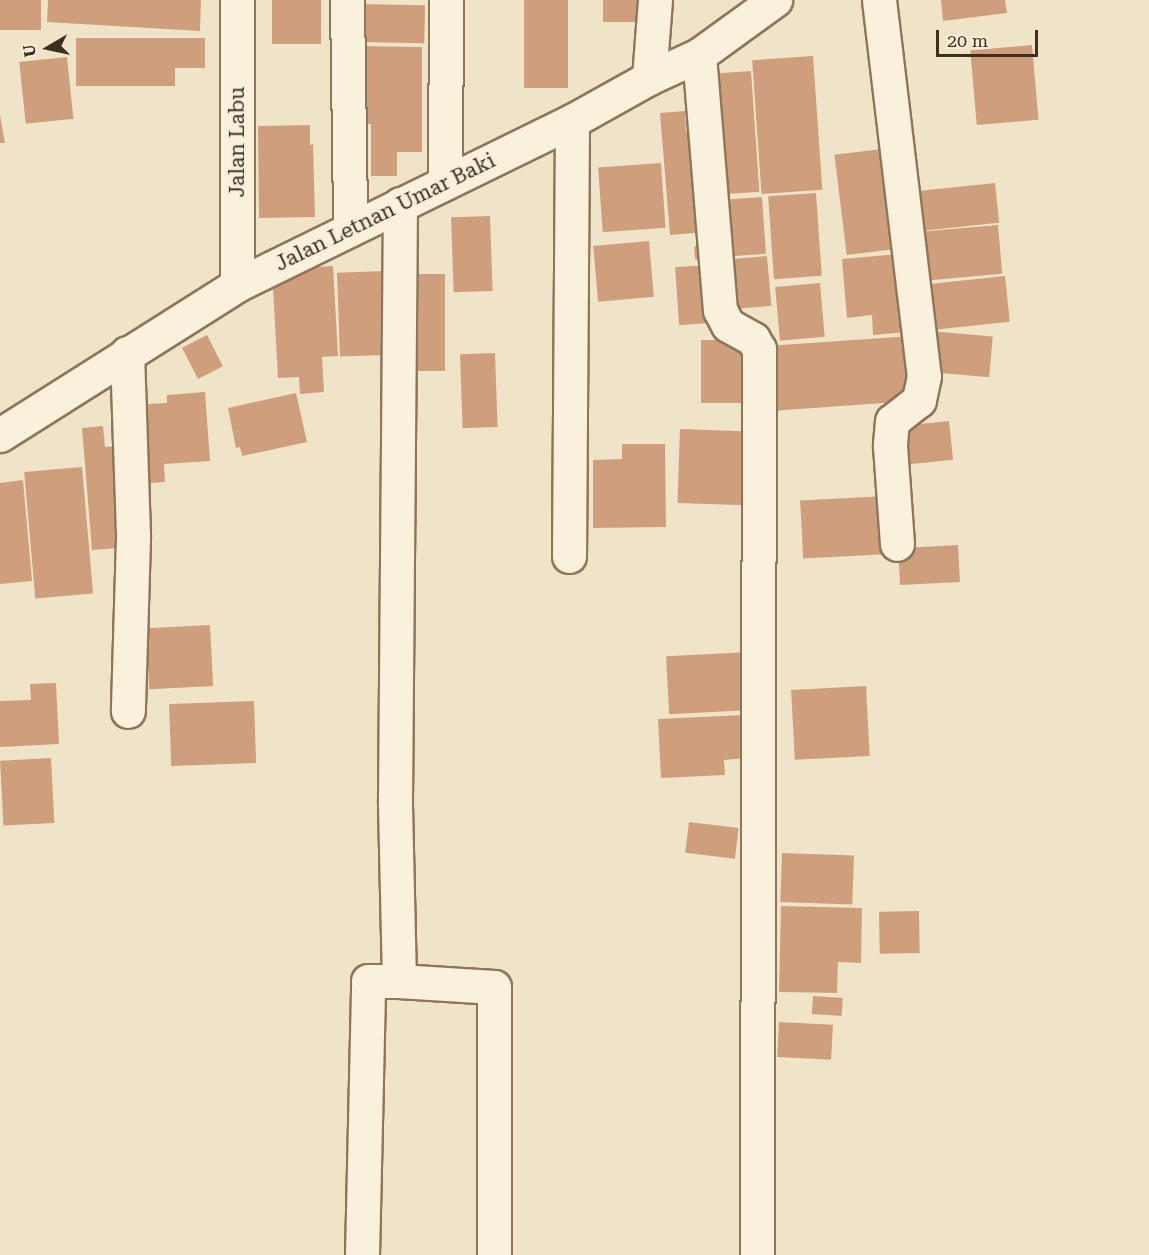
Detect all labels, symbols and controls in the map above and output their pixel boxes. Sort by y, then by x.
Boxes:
north arrow [18,18,78,78]
scale bar [939,18,1041,56]
text: 20 m [947,30,988,51]
text: U [19,43,40,58]
street label: Jalan Labu [224,87,250,197]
street label: Jalan Letnan Umar Baki [271,148,499,276]

